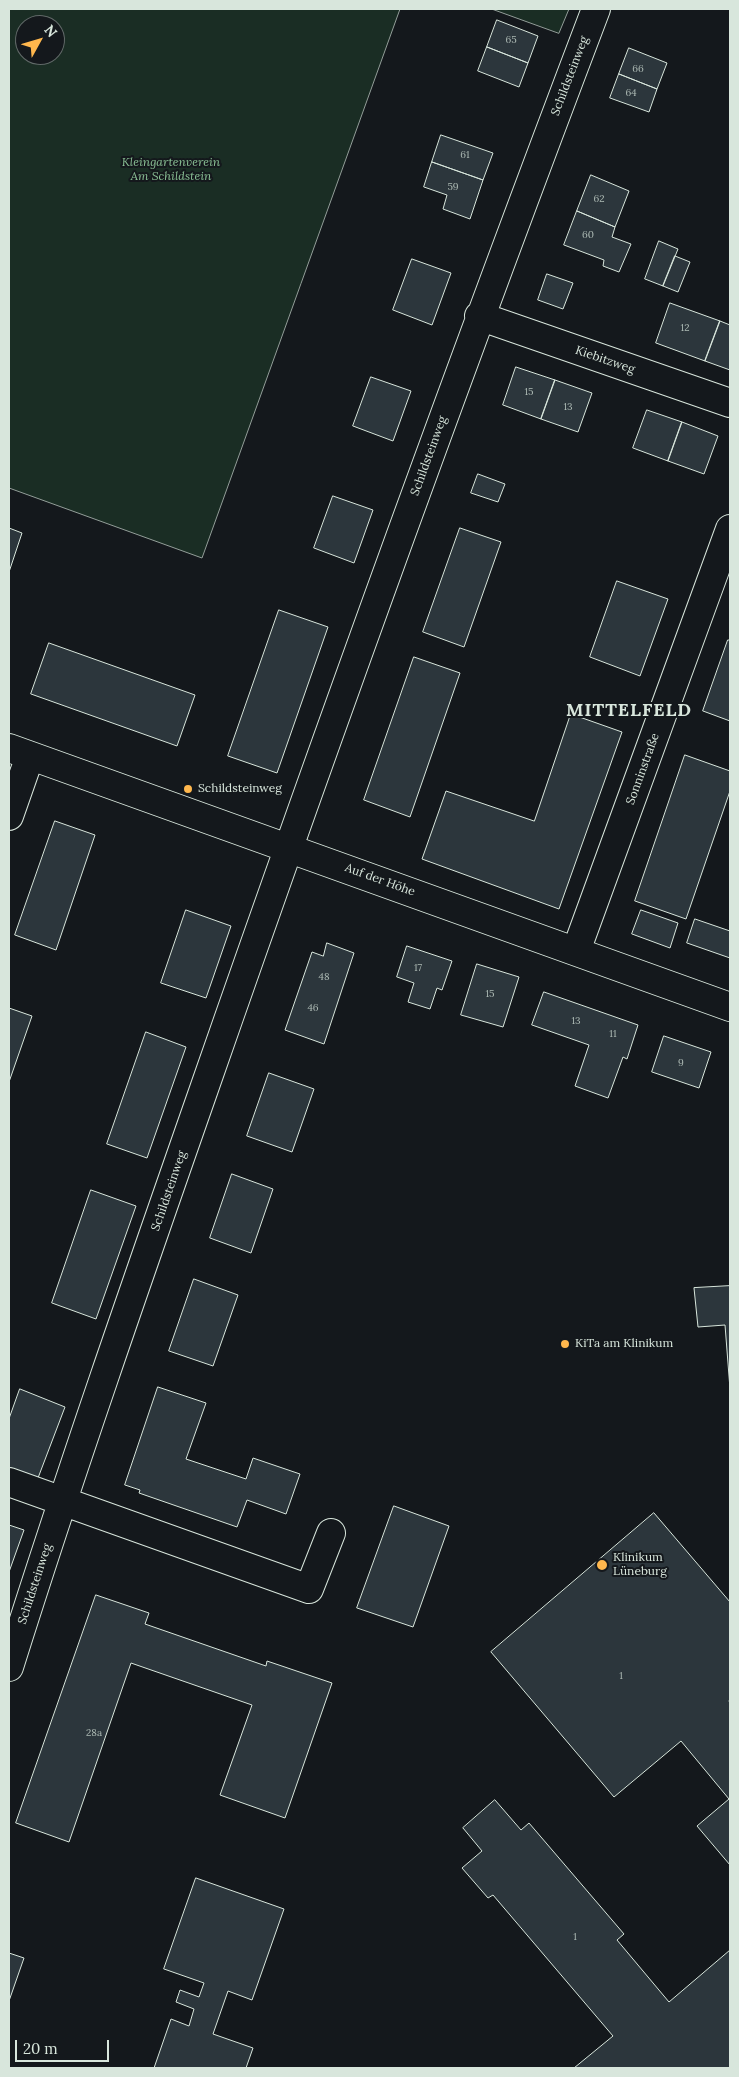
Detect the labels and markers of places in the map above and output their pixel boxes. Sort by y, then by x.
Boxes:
place label: Schildsteinweg [198,782,282,796]
marker: Schildsteinweg [182,783,194,795]
place label: KiTa am Klinikum [575,1337,673,1351]
marker: KiTa am Klinikum [559,1338,571,1350]
place label: Klinikum Lüneburg [613,1551,667,1579]
marker: Klinikum Lüneburg [595,1558,609,1572]

